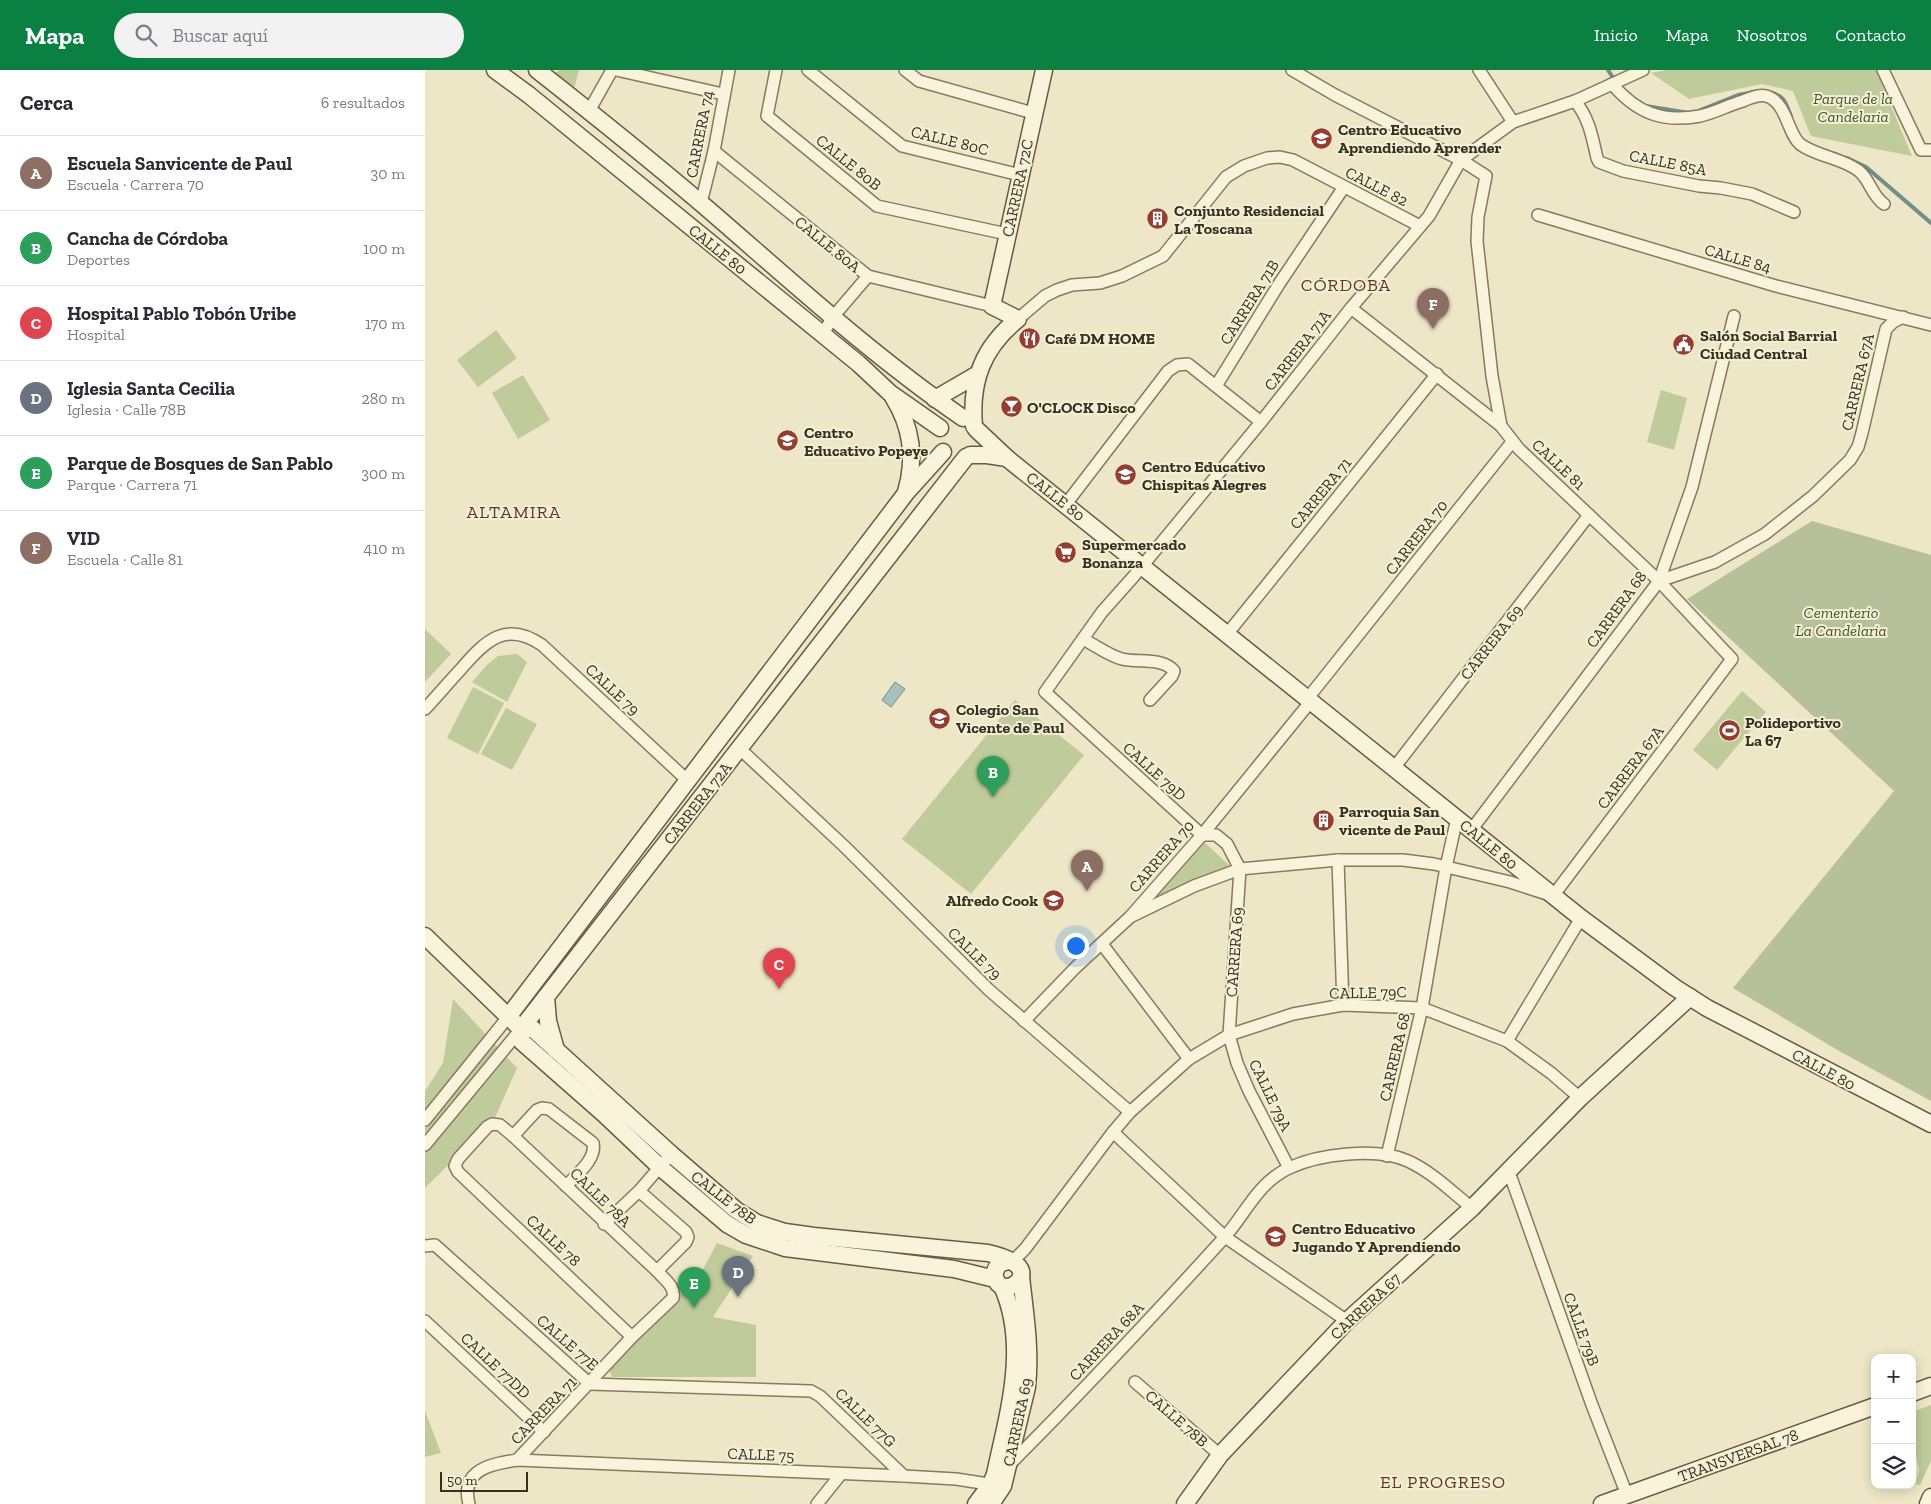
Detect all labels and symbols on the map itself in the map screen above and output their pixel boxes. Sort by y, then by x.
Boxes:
street label: CARRERA 74 [682,88,717,180]
park label: Parque de la Candelaria [1813,89,1893,126]
place label: Centro Educativo Aprendiendo Aprender [1338,120,1502,157]
street label: CALLE 80C [909,122,991,159]
school or university icon: Centro Educativo Aprendiendo Aprender [1310,126,1334,150]
street label: CALLE 80B [812,130,885,195]
street label: CARRERA 72C [998,138,1037,239]
street label: CALLE 85A [1628,146,1709,179]
street label: CALLE 82 [1342,163,1411,210]
place label: Conjunto Residencial La Toscana [1174,201,1325,238]
building icon: Conjunto Residencial La Toscana [1146,207,1170,231]
street label: CALLE 80A [791,212,865,277]
street label: CALLE 80 [685,220,750,278]
street label: CALLE 84 [1702,240,1774,277]
street label: CARRERA 71B [1216,256,1283,348]
district label: CÓRDOBA [1301,274,1391,296]
pin: F [1417,288,1449,329]
street label: CARRERA 71A [1260,306,1335,394]
restaurant icon: Café DM HOME [1017,326,1041,350]
place label: Salón Social Barrial Ciudad Central [1700,326,1838,363]
place label: Café DM HOME [1045,329,1155,348]
street label: CARRERA 67A [1837,331,1878,433]
public building icon: Salón Social Barrial Ciudad Central [1672,332,1696,356]
bar icon: O'CLOCK Disco [999,395,1023,419]
place label: O'CLOCK Disco [1027,398,1136,417]
place label: Centro Educativo Popeye [804,423,929,460]
school or university icon: Centro Educativo Popeye [776,429,800,453]
street label: CALLE 81 [1528,435,1589,494]
street label: CARRERA 71 [1286,454,1355,533]
place label: Centro Educativo Chispitas Alegres [1142,457,1267,494]
school or university icon: Centro Educativo Chispitas Alegres [1114,463,1138,487]
street label: CALLE 80 [1023,468,1089,525]
street label: CARRERA 70 [1381,496,1452,579]
district label: ALTAMIRA [467,501,561,523]
place label: Supermercado Bonanza [1082,535,1187,572]
supermarket icon: Supermercado Bonanza [1054,541,1078,565]
street label: CARRERA 68 [1582,567,1651,651]
street label: CARRERA 69 [1456,601,1527,684]
park label: Cementerio La Candelaria [1795,603,1887,640]
street label: CALLE 79 [582,659,644,719]
place label: Colegio San Vicente de Paul [956,700,1065,737]
school or university icon: Colegio San Vicente de Paul [928,706,952,730]
place label: Polideportivo La 67 [1745,713,1842,750]
sports icon: Polideportivo La 67 [1717,719,1741,743]
street label: CARRERA 67A [1593,722,1668,813]
street label: CALLE 79D [1119,738,1190,805]
pin: B [977,756,1009,797]
street label: CARRERA 72A [659,758,736,848]
place label: Parroquia San vicente de Paul [1339,802,1446,839]
building icon: Parroquia San vicente de Paul [1311,808,1335,832]
street label: CALLE 80 [1456,815,1521,873]
street label: CARRERA 70 [1125,816,1198,897]
pin: A [1071,850,1103,891]
school or university icon: Alfredo Cook [1042,888,1066,912]
place label: Alfredo Cook [946,891,1038,910]
street label: CARRERA 69 [1222,906,1247,998]
street label: CALLE 79 [944,923,1005,984]
your location [1063,933,1089,959]
pin: C [763,948,795,989]
street label: CALLE 79C [1329,982,1407,1003]
street label: CARRERA 68 [1375,1011,1414,1103]
street label: CALLE 80 [1789,1045,1859,1094]
street label: CALLE 79A [1245,1056,1296,1135]
street label: CALLE 78A [566,1164,636,1232]
street label: CALLE 78B [687,1167,760,1228]
street label: CALLE 78 [523,1210,585,1270]
place label: Centro Educativo Jugando Y Aprendiendo [1292,1219,1461,1256]
school or university icon: Centro Educativo Jugando Y Aprendiendo [1264,1225,1288,1249]
pin: D [722,1256,754,1297]
pin: E [678,1267,710,1308]
street label: CARRERA 67 [1326,1269,1405,1344]
street label: CALLE 79B [1559,1290,1604,1369]
street label: CARRERA 68A [1065,1298,1148,1385]
street label: CALLE 77E [533,1310,602,1374]
street label: CALLE 77DD [457,1328,535,1403]
street label: CARRERA 71 [506,1372,580,1448]
street label: CARRERA 69 [999,1376,1036,1468]
street label: CALLE 77G [831,1384,900,1451]
street label: CALLE 78B [1141,1386,1212,1451]
street label: TRANSVERSAL 78 [1675,1425,1801,1486]
street label: CALLE 75 [727,1444,795,1465]
scale bar [440,1469,527,1492]
district label: EL PROGRESO [1380,1471,1506,1493]

